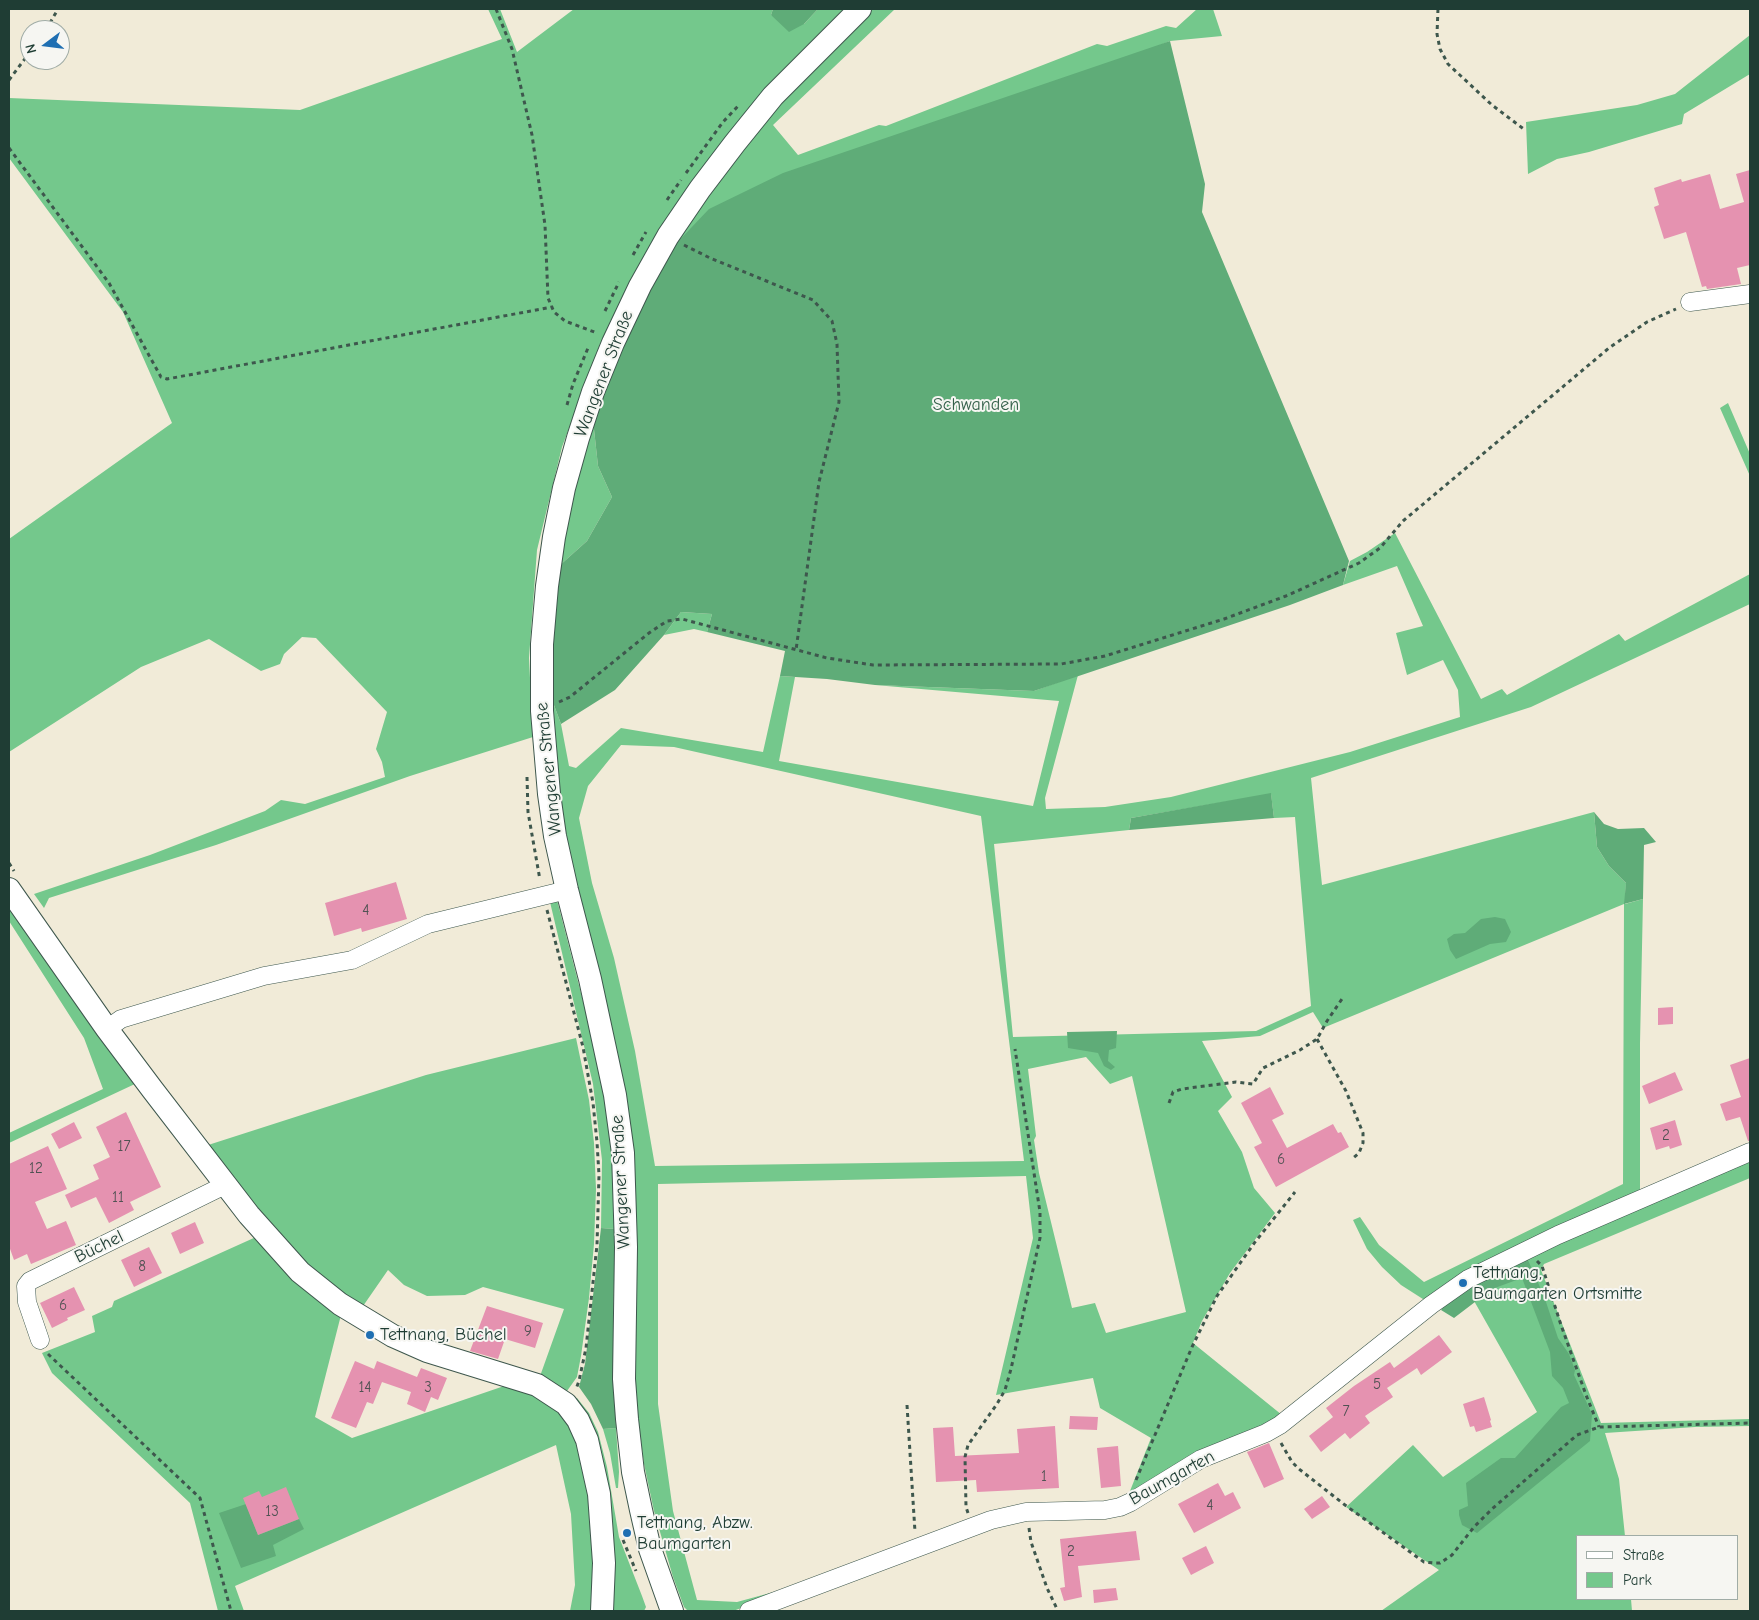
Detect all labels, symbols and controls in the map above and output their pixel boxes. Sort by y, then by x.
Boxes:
north arrow [20,20,70,70]
text: N [22,42,40,55]
street label: Wangener Straße [570,308,638,440]
park label: Schwanden [933,394,1019,416]
street label: Wangener Straße [531,701,567,837]
house number: 4 [362,902,370,920]
street label: Wangener Straße [607,1115,635,1249]
house number: 2 [1662,1127,1670,1145]
house number: 17 [117,1138,131,1156]
house number: 6 [1277,1151,1285,1169]
house number: 12 [29,1160,43,1178]
house number: 11 [112,1189,124,1207]
street label: Büchel [71,1226,127,1268]
house number: 8 [138,1258,146,1276]
place label: Tettnang, Baumgarten Ortsmitte [1473,1262,1642,1304]
marker: Tettnang, Baumgarten Ortsmitte [1457,1277,1469,1289]
house number: 6 [59,1297,67,1315]
house number: 9 [524,1323,532,1341]
place label: Tettnang, Büchel [380,1324,507,1346]
marker: Tettnang, Büchel [364,1329,376,1341]
house number: 5 [1373,1376,1381,1394]
house number: 14 [358,1379,372,1397]
house number: 3 [424,1379,432,1397]
house number: 7 [1342,1403,1350,1421]
street label: Baumgarten [1126,1446,1218,1510]
house number: 1 [1041,1468,1047,1486]
house number: 4 [1206,1497,1214,1515]
house number: 13 [265,1503,279,1521]
place label: Tettnang, Abzw. Baumgarten [637,1512,753,1555]
marker: Tettnang, Abzw. Baumgarten [621,1527,633,1539]
legend [1576,1535,1739,1600]
house number: 2 [1067,1543,1075,1561]
text: Straße [1623,1546,1664,1564]
text: Park [1623,1571,1652,1589]

